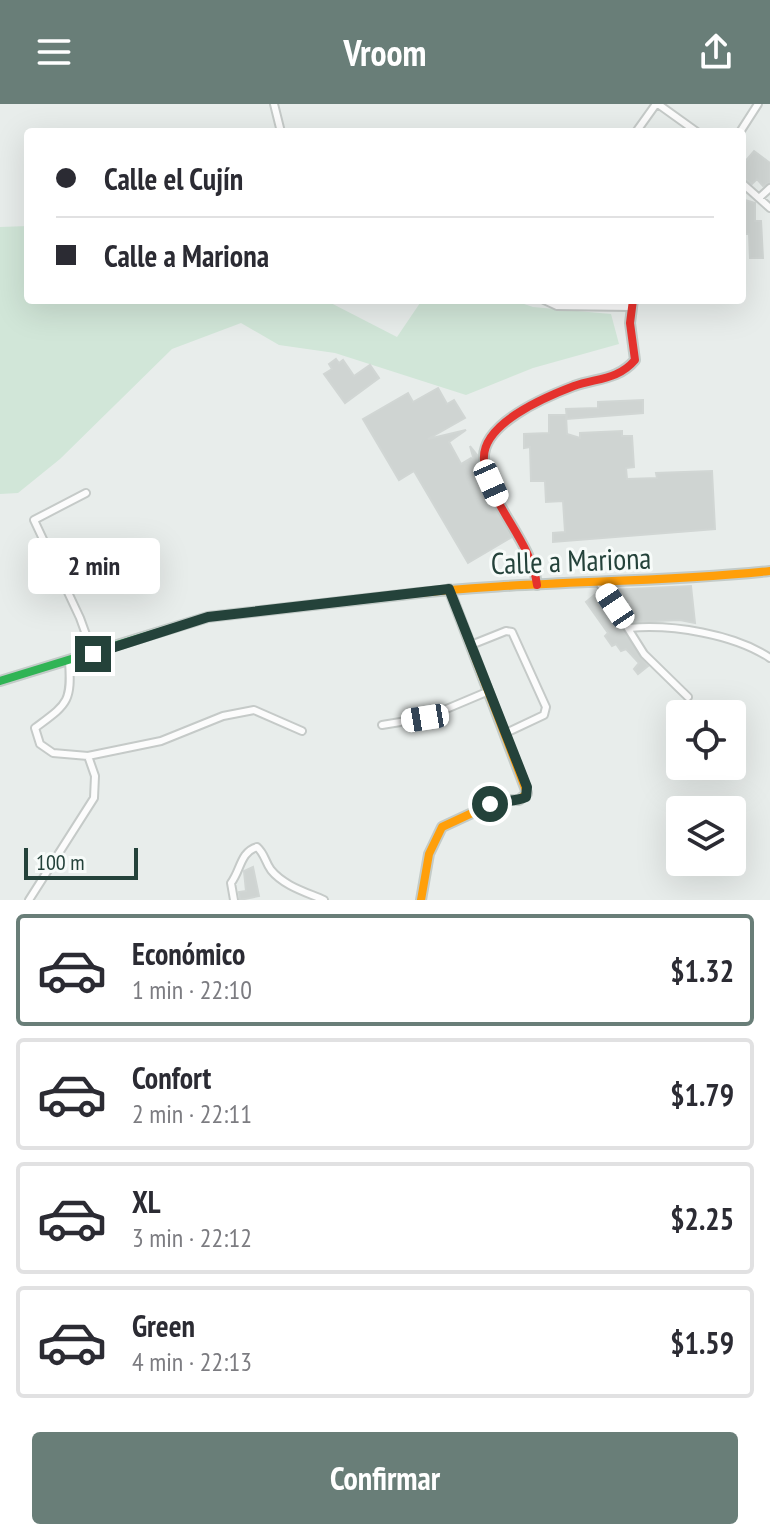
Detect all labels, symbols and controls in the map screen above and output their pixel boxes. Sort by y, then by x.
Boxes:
text: Vroom [344,29,426,76]
icon: menu [32,30,76,74]
icon: share [694,30,738,74]
text: Calle el Cujín [104,159,243,198]
text: Calle a Mariona [104,236,269,275]
car [470,456,512,510]
callout: 2 min [27,538,159,594]
street label: Calle a Mariona [490,538,652,582]
text: 2 min [68,549,120,582]
car [592,579,638,633]
route end [75,636,111,672]
map controls [666,700,746,876]
button: locate [666,700,746,780]
car [399,702,451,734]
route start [472,786,508,822]
button: layers [666,796,746,876]
scale bar [24,844,138,880]
text: 100 m [36,848,85,876]
icon: car [36,934,108,1006]
text: Económico [132,934,245,973]
text: $1.32 [670,951,734,990]
text: 1 min · 22:10 [132,973,252,1006]
icon: car [36,1058,108,1130]
text: Confort [132,1058,211,1097]
text: $1.79 [670,1075,734,1114]
text: 2 min · 22:11 [132,1097,252,1130]
icon: car [36,1182,108,1254]
text: XL [132,1182,161,1221]
text: $2.25 [670,1199,734,1238]
text: 3 min · 22:12 [132,1221,252,1254]
icon: car [36,1306,108,1378]
text: Green [132,1306,195,1345]
text: $1.59 [670,1323,734,1362]
text: 4 min · 22:13 [132,1345,252,1378]
button: Confirmar [32,1432,738,1524]

